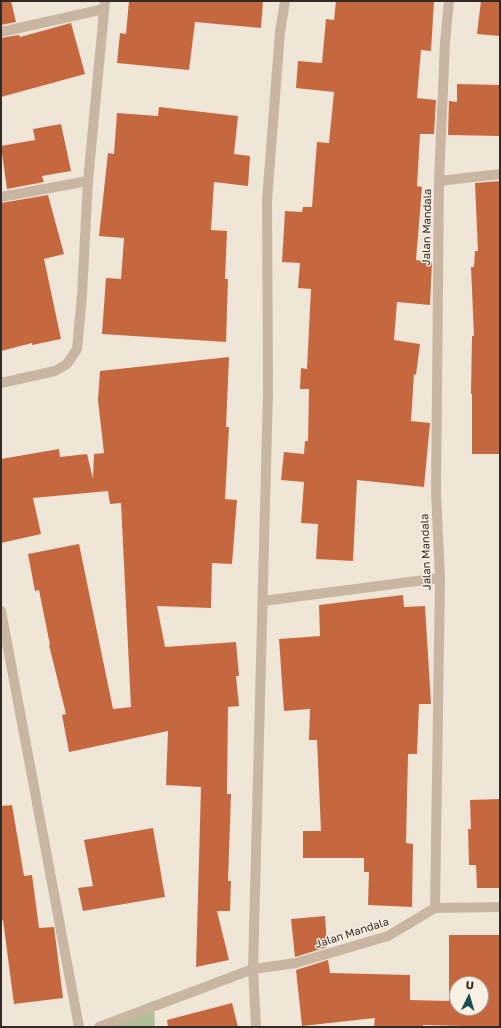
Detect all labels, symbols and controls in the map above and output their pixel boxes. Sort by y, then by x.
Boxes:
street label: Jalan Mandala [420,189,434,265]
street label: Jalan Mandala [418,513,434,591]
street label: Jalan Mandala [313,915,391,951]
north arrow [449,976,489,1016]
text: U [465,978,475,991]

